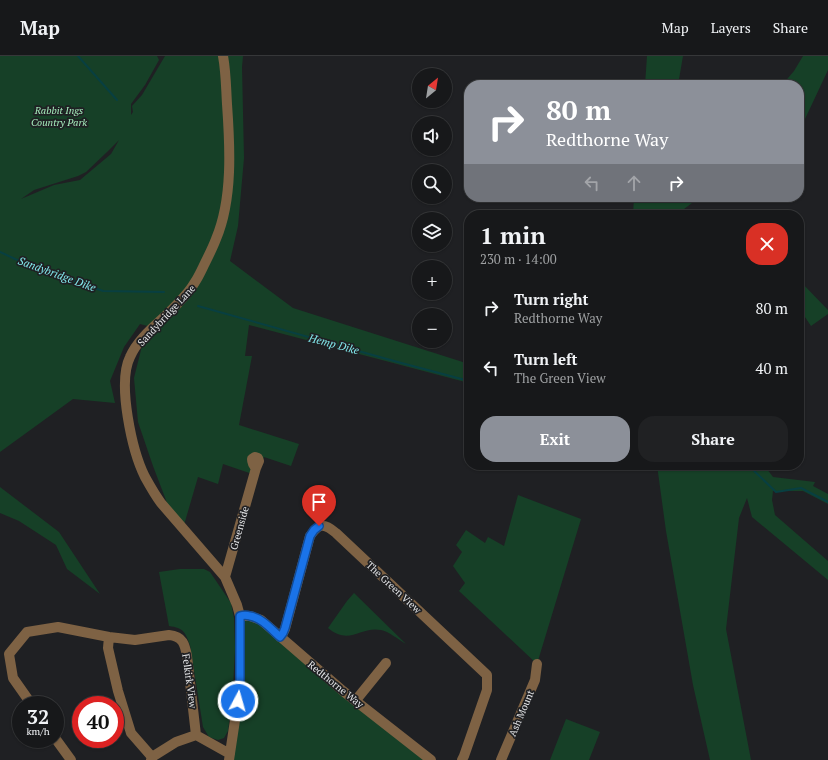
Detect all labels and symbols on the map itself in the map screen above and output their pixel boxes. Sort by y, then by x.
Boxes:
north arrow [412,68,452,108]
park label: Rabbit Ings Country Park [31,104,87,129]
water label: Sandybridge Dike [16,253,98,295]
street label: Sandybridge Lane [135,282,198,349]
water label: Hemp Dike [306,330,361,357]
pin [302,485,336,526]
street label: Greenside [227,505,252,551]
street label: The Green View [363,559,424,617]
street label: Felkirk View [179,653,200,710]
street label: Redthorne Way [305,658,367,711]
position arrow [217,680,259,722]
street label: Ash Mount [506,688,537,738]
speed limit sign: 40 [72,696,124,748]

